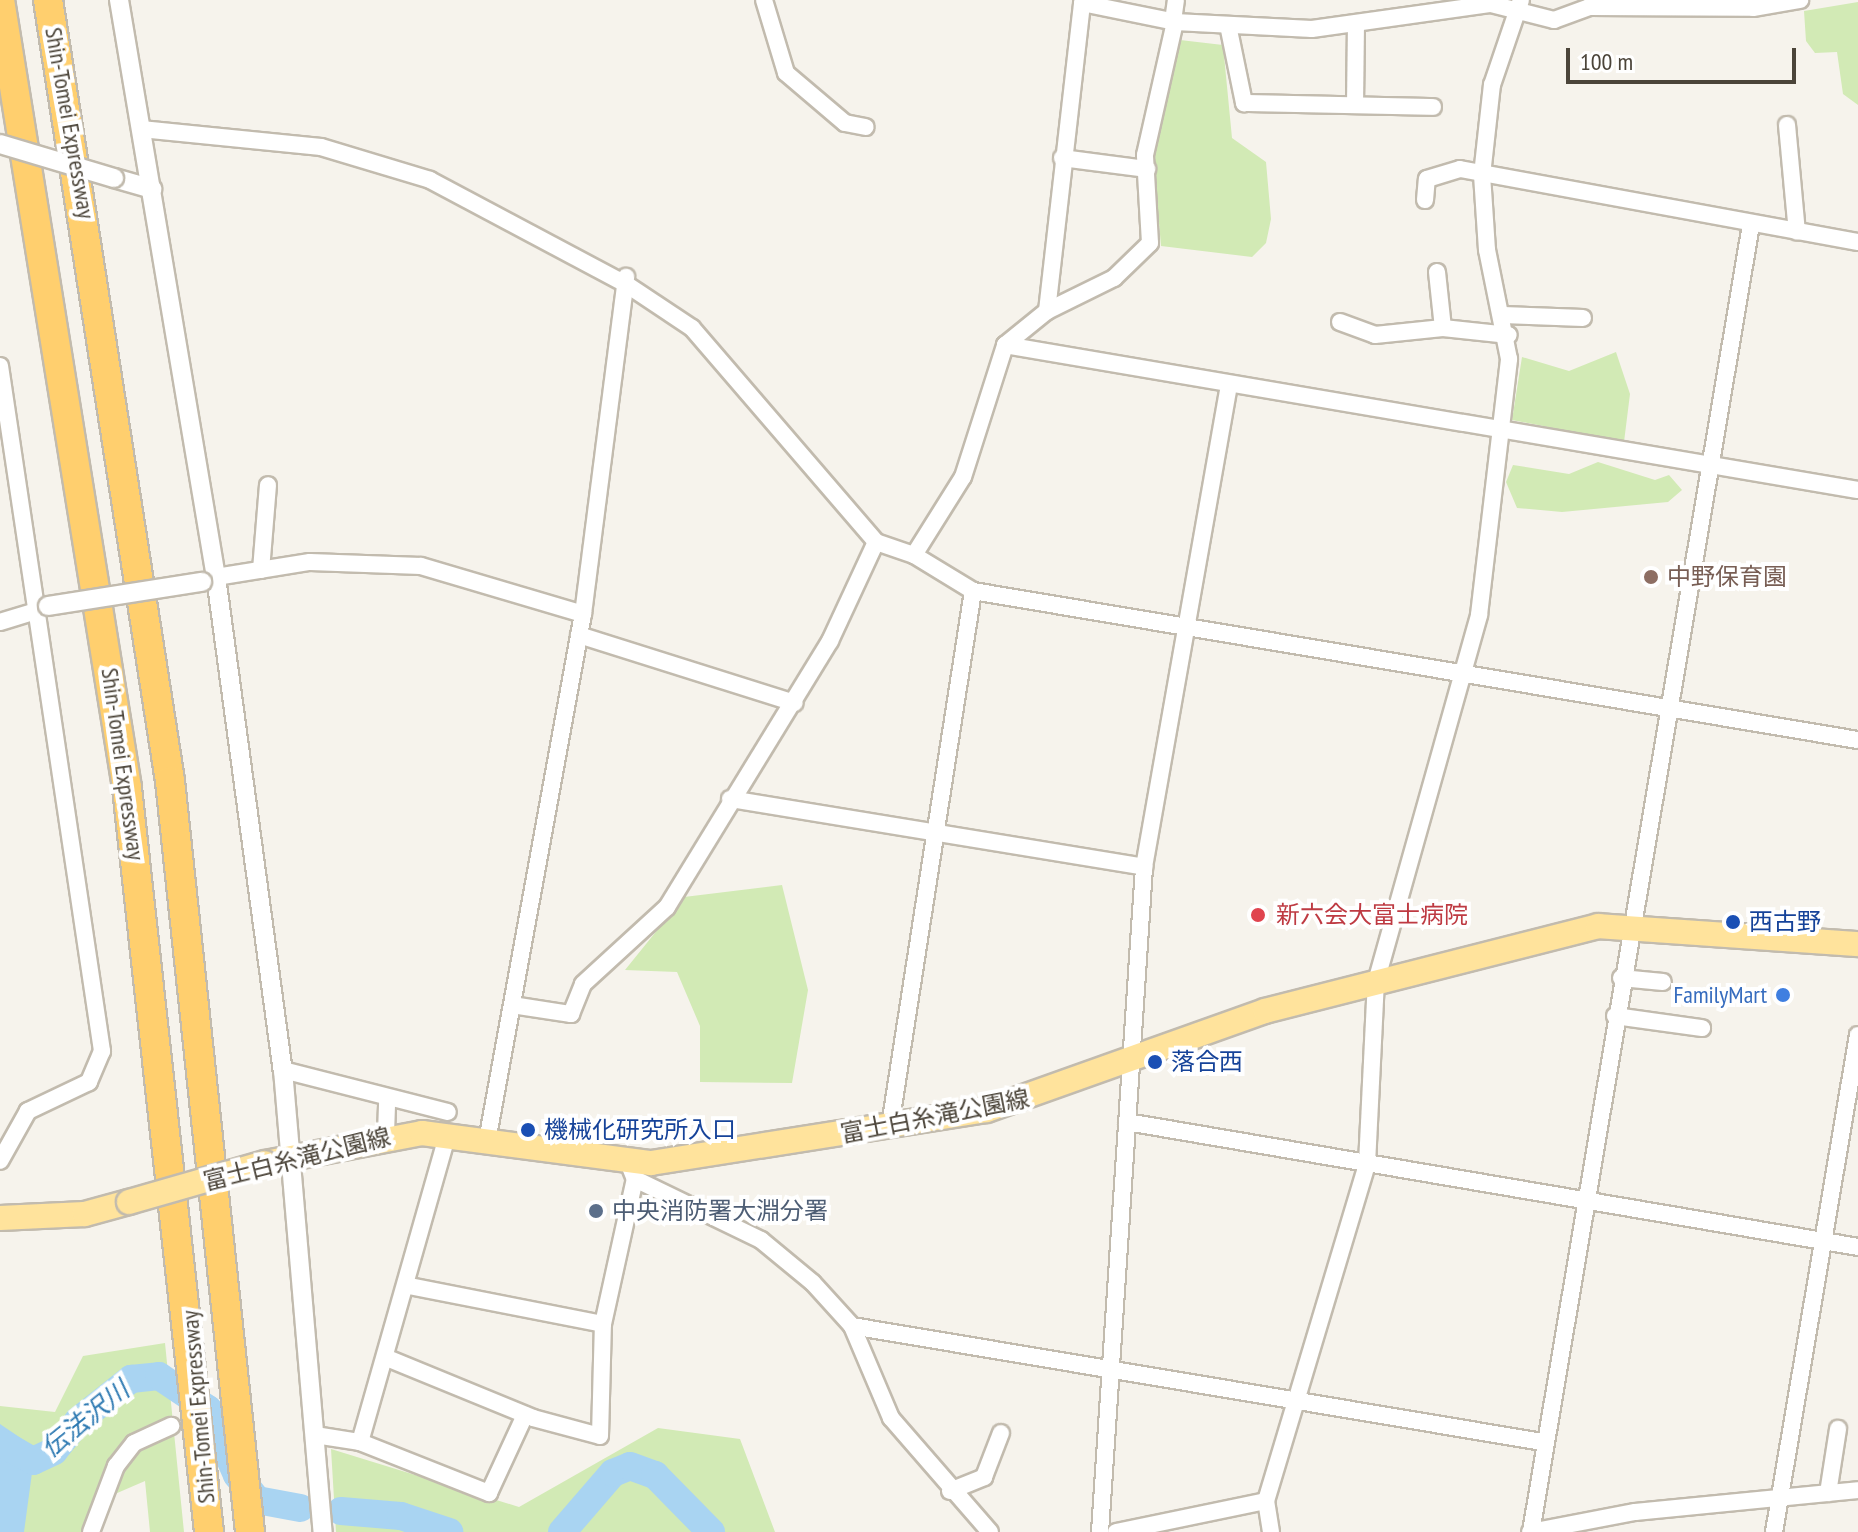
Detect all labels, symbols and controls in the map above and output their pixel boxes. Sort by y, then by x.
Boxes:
street label: Shin-Tomei Expressway [39,25,101,221]
scale bar [1570,32,1800,82]
text: 100 m [1580,46,1633,77]
place label: 中野保育園 [1667,563,1787,591]
marker: 中野保育園 [1642,568,1660,586]
street label: Shin-Tomei Expressway [95,666,151,862]
place label: 新六会大富士病院 [1276,901,1468,929]
marker: 新六会大富士病院 [1247,904,1269,926]
place label: 西古野 [1749,908,1821,936]
marker: 西古野 [1724,913,1742,931]
place label: FamilyMart [1673,981,1767,1009]
marker: FamilyMart [1774,986,1792,1004]
place label: 落合西 [1171,1048,1243,1076]
marker: 落合西 [1146,1053,1164,1071]
street label: 富士白糸滝公園線 [838,1084,1032,1148]
place label: 機械化研究所入口 [544,1116,736,1144]
marker: 機械化研究所入口 [519,1121,537,1139]
street label: 富士白糸滝公園線 [200,1122,394,1196]
place label: 中央消防署大淵分署 [612,1197,828,1225]
marker: 中央消防署大淵分署 [587,1202,605,1220]
street label: Shin-Tomei Expressway [175,1309,221,1505]
water label: 伝法沢川 [35,1374,135,1464]

